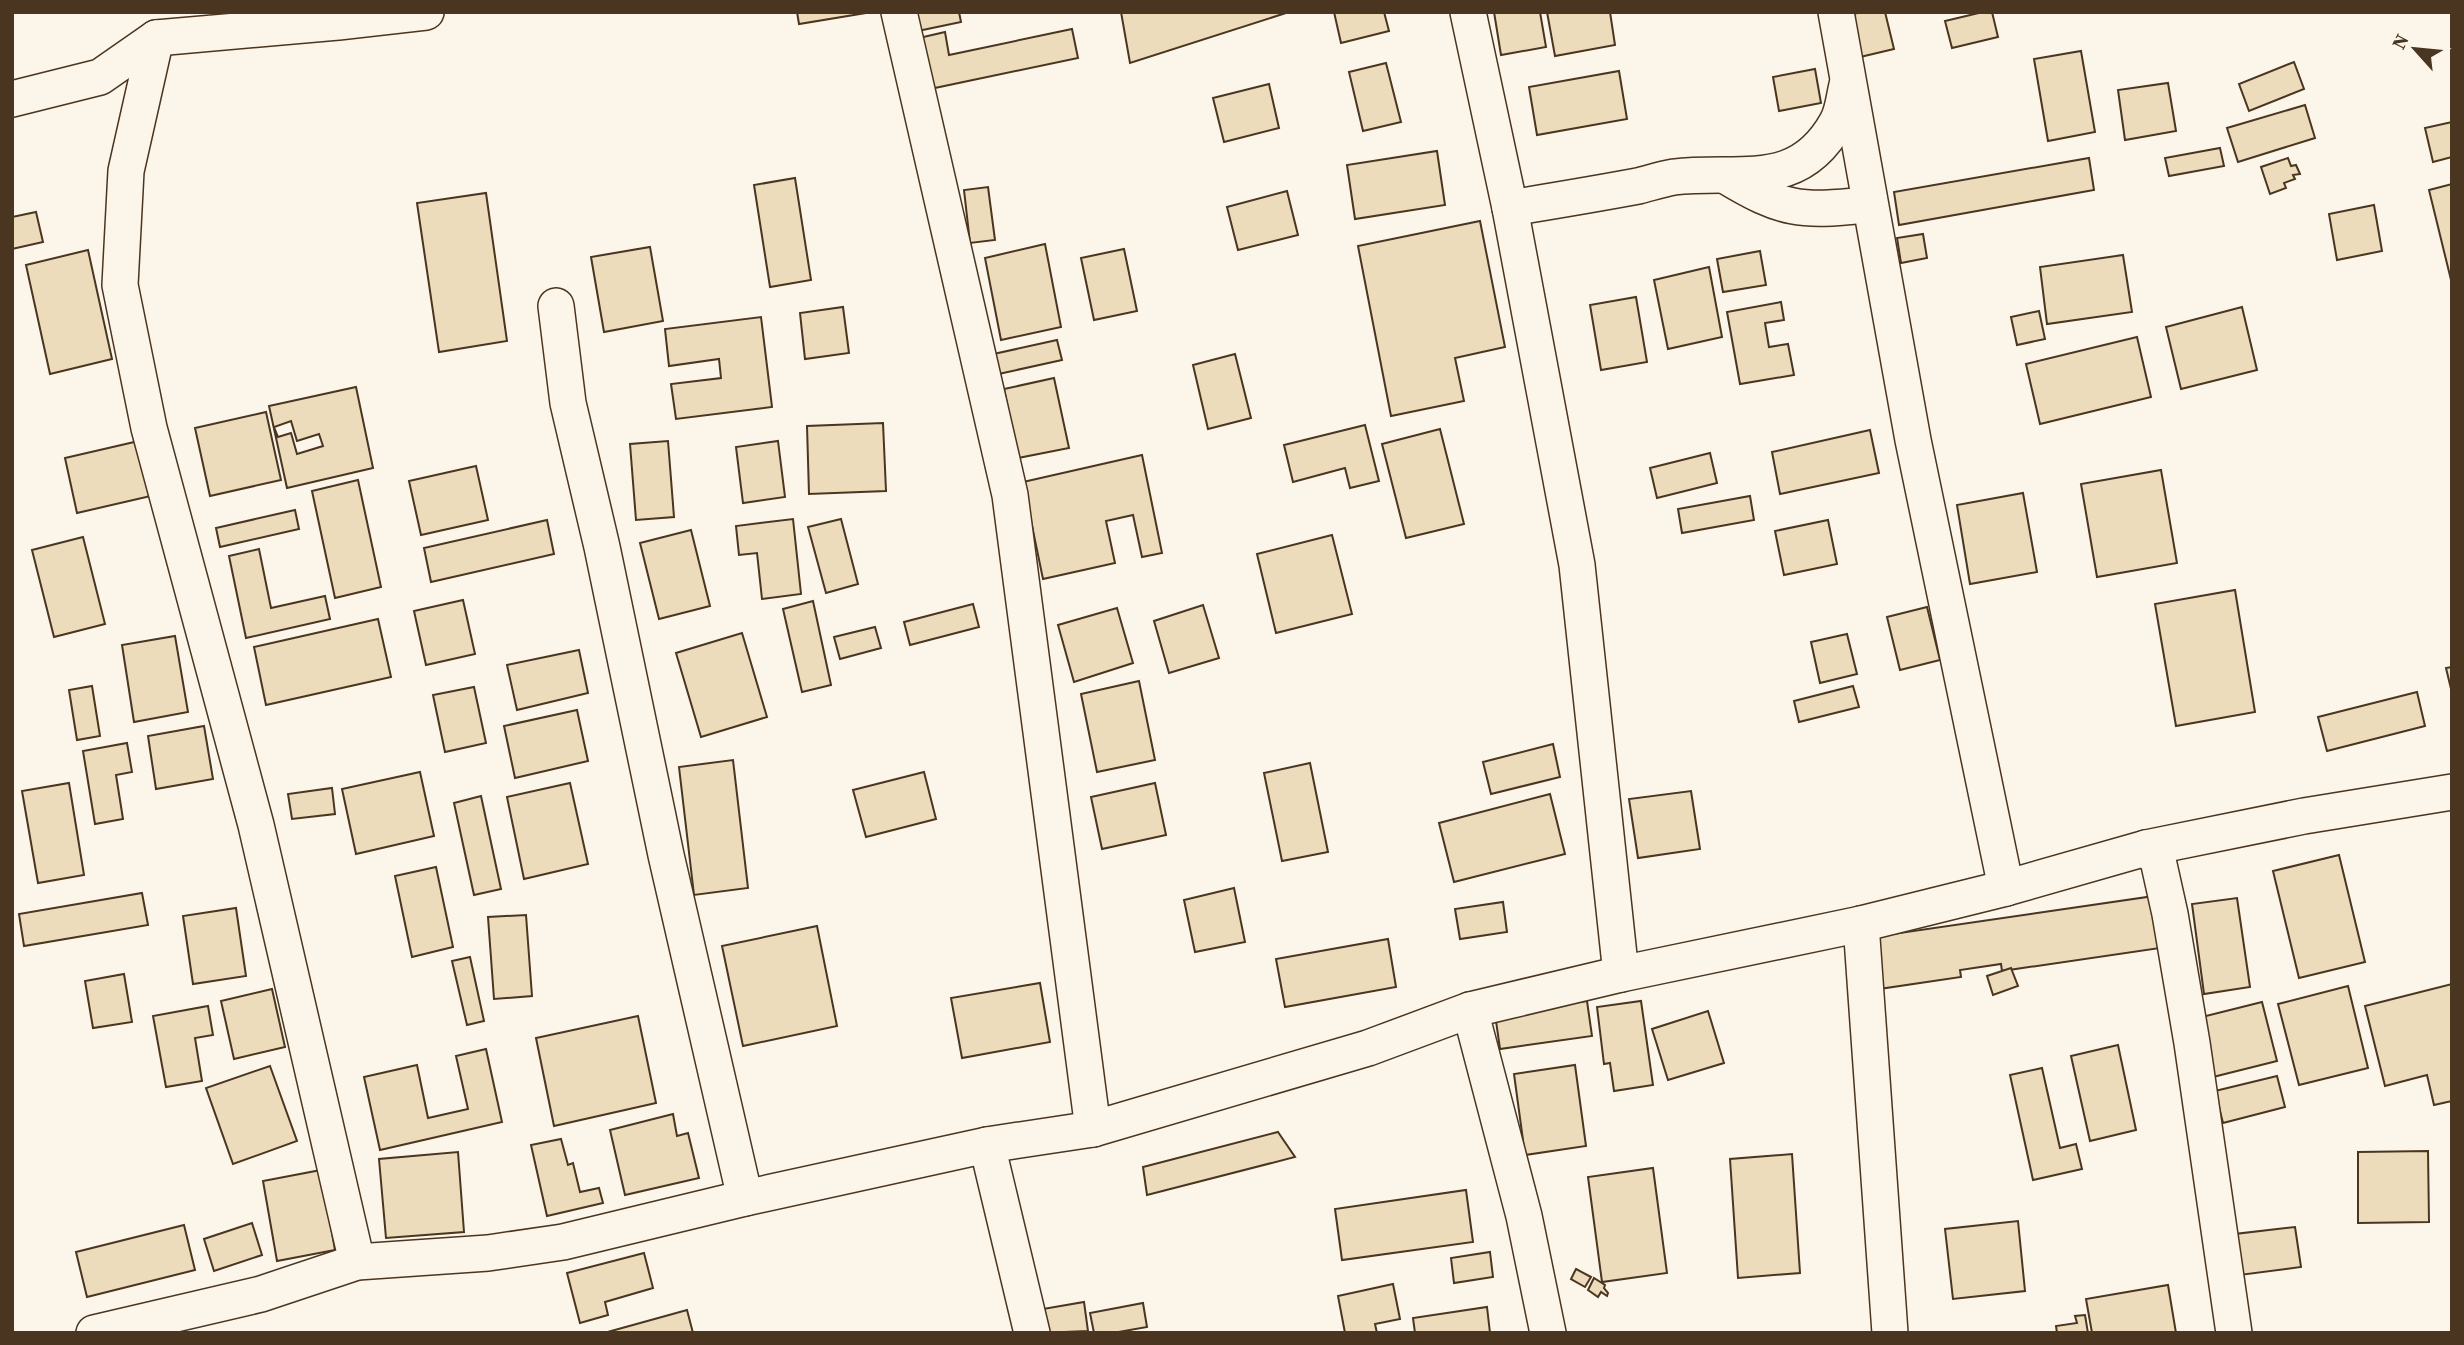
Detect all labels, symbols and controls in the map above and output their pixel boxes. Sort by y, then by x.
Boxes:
north arrow [2380,14,2450,84]
text: N [2385,29,2415,53]

